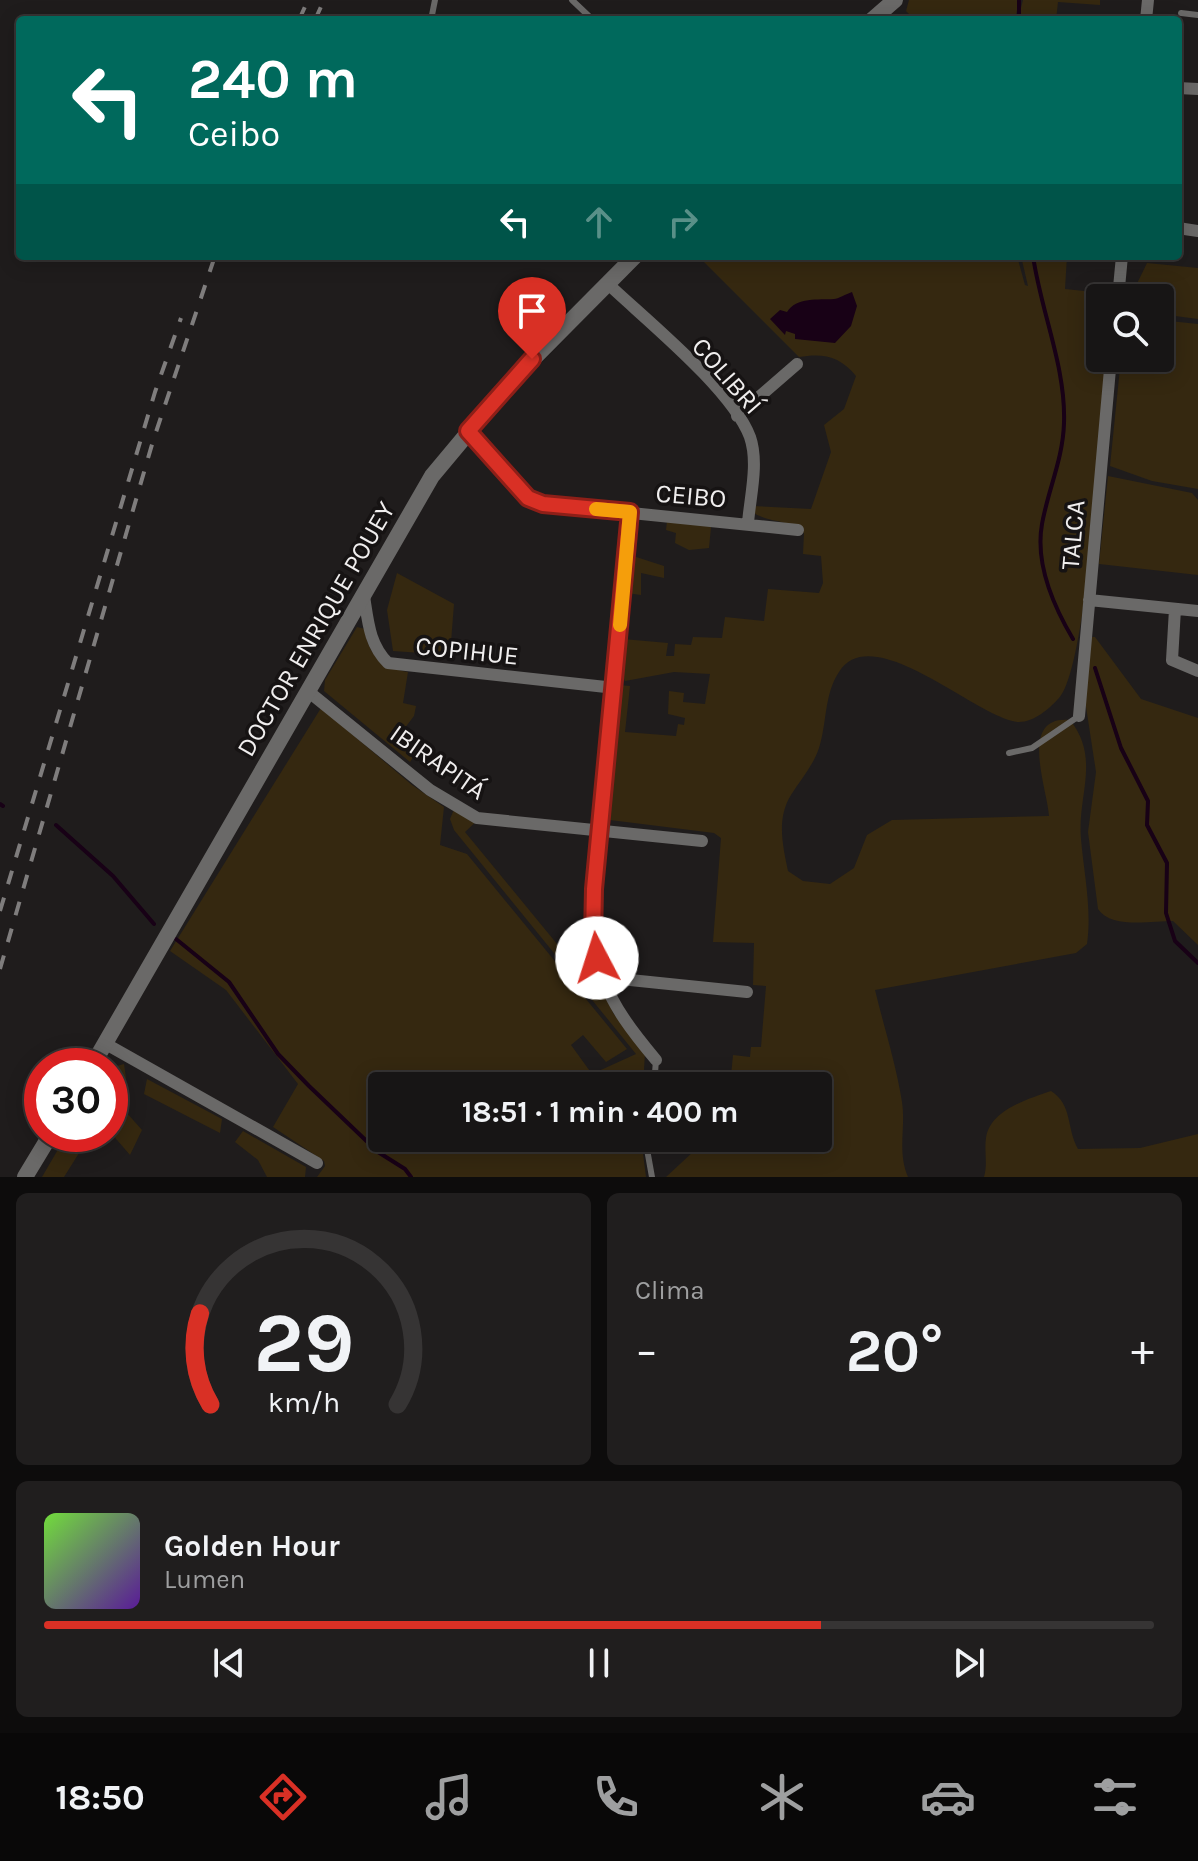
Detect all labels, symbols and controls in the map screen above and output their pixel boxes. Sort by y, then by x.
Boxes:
text: 240 m [188,46,358,111]
icon: left [56,48,160,152]
text: Ceibo [188,113,280,155]
icon: left [493,200,537,244]
icon: ahead [577,200,621,244]
icon: right [661,200,705,244]
pin [498,277,566,359]
map controls [1086,284,1174,372]
button: search [1086,284,1174,372]
icon: arrive [510,289,554,333]
street label: COLIBRÍ [685,331,770,421]
street label: CEIBO [654,477,728,515]
street label: DOCTOR ENRIQUE POUEY [230,495,402,762]
street label: TALCA [1055,499,1091,571]
street label: COPIHUE [414,630,520,672]
street label: IBIRAPITÁ [384,717,493,806]
position arrow [555,916,639,1000]
speed limit sign: 30 [24,1048,128,1152]
text: 18:51 · 1 min · 400 m [462,1094,738,1130]
text: Clima [635,1275,705,1306]
text: 29 [253,1295,354,1392]
text: 20° [846,1316,943,1386]
text: − [635,1325,658,1376]
text: + [1131,1325,1154,1376]
text: km/h [267,1386,340,1419]
text: Golden Hour [164,1528,340,1564]
text: Lumen [164,1564,245,1595]
icon: previous [207,1641,251,1685]
icon: pause [577,1641,621,1685]
icon: next [947,1641,991,1685]
icon: directions [255,1769,311,1825]
icon: music [421,1769,477,1825]
icon: phone [588,1769,644,1825]
icon: climate [754,1769,810,1825]
icon: car [920,1769,976,1825]
icon: filters [1087,1769,1143,1825]
text: 18:50 [55,1776,145,1818]

